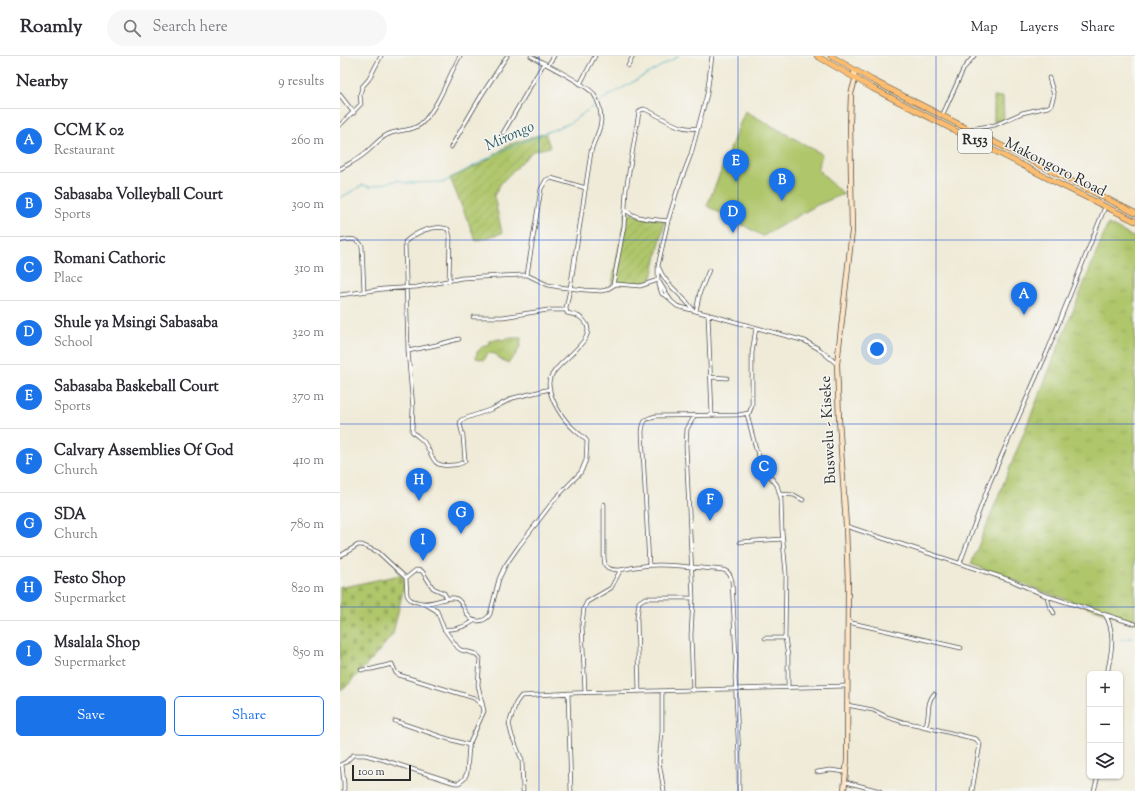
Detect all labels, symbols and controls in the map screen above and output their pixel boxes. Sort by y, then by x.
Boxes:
search box [107,10,387,46]
text: Roamly [20,14,83,41]
icon: search [121,17,143,39]
text: Search here [153,17,228,38]
text: Map [971,18,998,38]
text: Layers [1020,18,1058,38]
text: Share [1080,18,1115,38]
text: Nearby [16,70,68,94]
text: 9 results [278,73,324,91]
water label: Mirongo [481,116,539,158]
text: CCM K 02 [54,121,124,142]
road number: R153 [958,129,992,153]
text: A [24,132,34,150]
text: 260 m [291,132,324,150]
street label: Makongoro Road [1000,133,1110,203]
text: Restaurant [54,142,115,160]
pin: E [723,149,749,182]
pin: B [769,168,795,201]
text: Sabasaba Volleyball Court [54,185,223,206]
text: B [25,196,33,214]
text: 300 m [292,196,324,214]
pin: D [720,200,746,233]
text: Sports [54,206,91,224]
text: Romani Cathoric [54,249,165,270]
text: C [24,260,34,278]
text: 310 m [294,260,324,278]
text: Place [54,270,83,288]
pin: A [1011,282,1037,315]
text: Shule ya Msingi Sabasaba [54,313,218,334]
text: D [24,324,34,342]
text: 320 m [292,324,324,342]
text: School [54,334,93,352]
your location [867,339,887,359]
street label: Buswelu - Kiseke [816,375,842,485]
text: Sabasaba Baskeball Court [54,377,219,398]
text: E [25,388,33,406]
text: 370 m [292,388,324,406]
text: Sports [54,398,91,416]
text: Calvary Assemblies Of God [54,441,234,462]
text: F [25,452,33,470]
text: 410 m [293,452,324,470]
pin: C [751,455,777,488]
text: Church [54,462,98,480]
pin: H [406,468,432,501]
pin: F [697,488,723,521]
pin: G [448,501,474,534]
text: SDA [54,505,86,526]
text: G [24,516,34,534]
text: 780 m [291,516,324,534]
text: Church [54,526,98,544]
pin: I [410,528,436,561]
text: Festo Shop [54,569,125,590]
text: H [24,580,34,598]
text: 820 m [291,580,324,598]
text: Supermarket [54,590,126,608]
text: Msalala Shop [54,633,140,654]
text: I [27,644,31,662]
text: 850 m [293,644,324,662]
text: Supermarket [54,654,126,672]
map controls [1087,671,1123,779]
button: + [1087,671,1123,707]
button: Save [16,696,166,736]
button: Share [174,696,324,736]
button: − [1087,707,1123,743]
button: layers [1087,743,1123,779]
scale bar [352,763,411,782]
text: 100 m [358,764,385,780]

